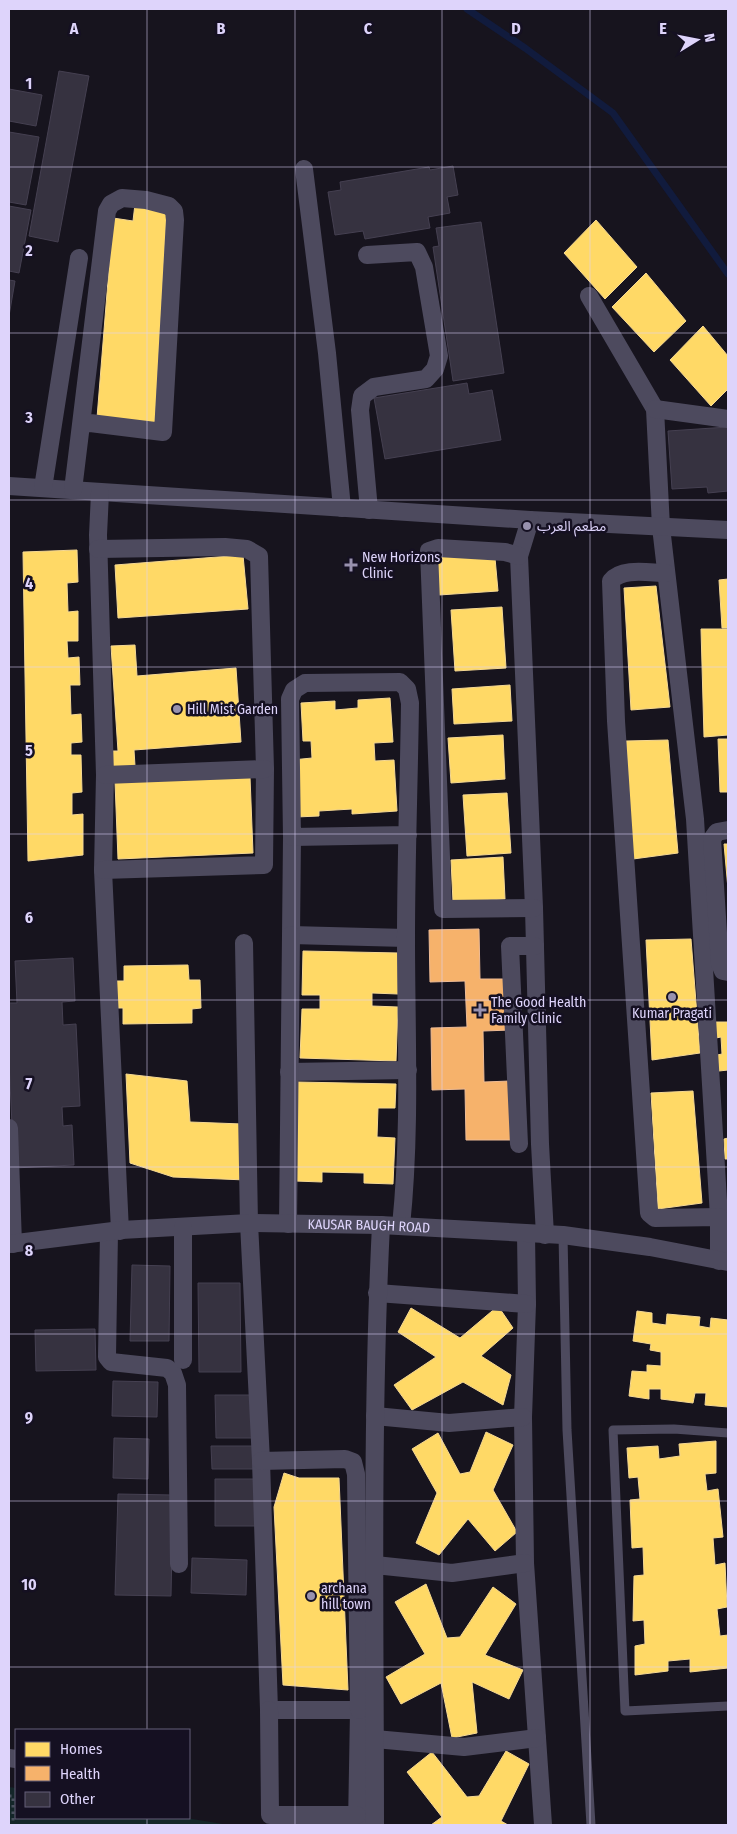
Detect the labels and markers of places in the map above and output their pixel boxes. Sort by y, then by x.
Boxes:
place label: مطعم العرب [537,518,606,537]
marker: مطعم العرب [521,520,533,532]
place label: New Horizons Clinic [362,549,440,582]
marker: New Horizons Clinic [344,558,358,572]
place label: Hill Mist Garden [187,701,278,718]
marker: Hill Mist Garden [171,703,183,715]
marker: Kumar Pragati [666,991,678,1003]
place label: The Good Health Family Clinic [491,994,586,1027]
marker: The Good Health Family Clinic [473,1003,487,1017]
place label: Kumar Pragati [632,1005,712,1022]
place label: archana hill town [321,1580,371,1613]
marker: archana hill town [305,1590,317,1602]

